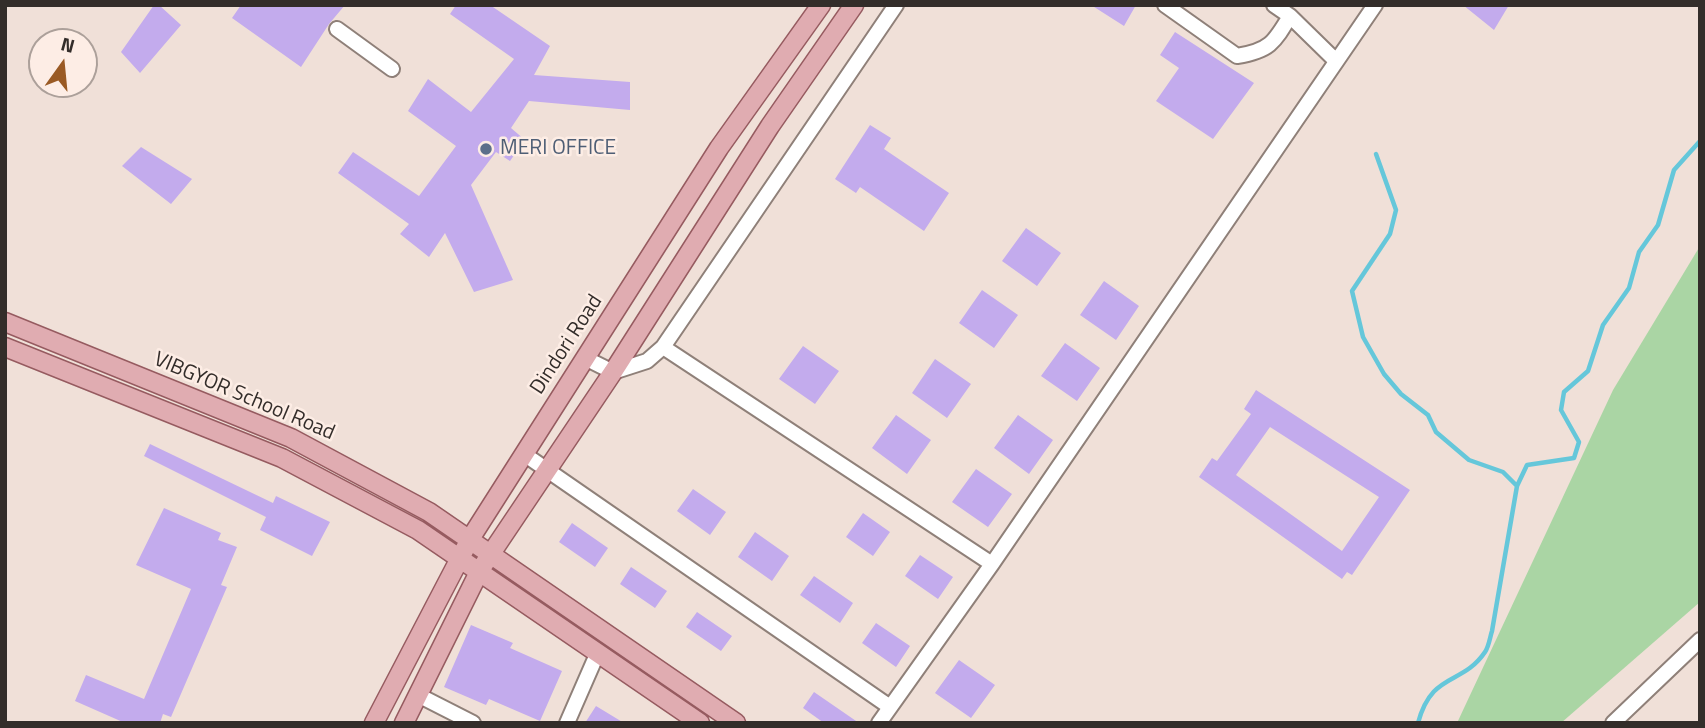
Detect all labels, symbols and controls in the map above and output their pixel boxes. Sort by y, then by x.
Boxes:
north arrow [28,28,98,98]
text: N [58,28,78,60]
place label: MERI OFFICE [500,136,616,162]
marker: MERI OFFICE [478,141,494,157]
street label: Dindori Road [526,291,608,399]
street label: VIBGYOR School Road [150,348,338,446]

